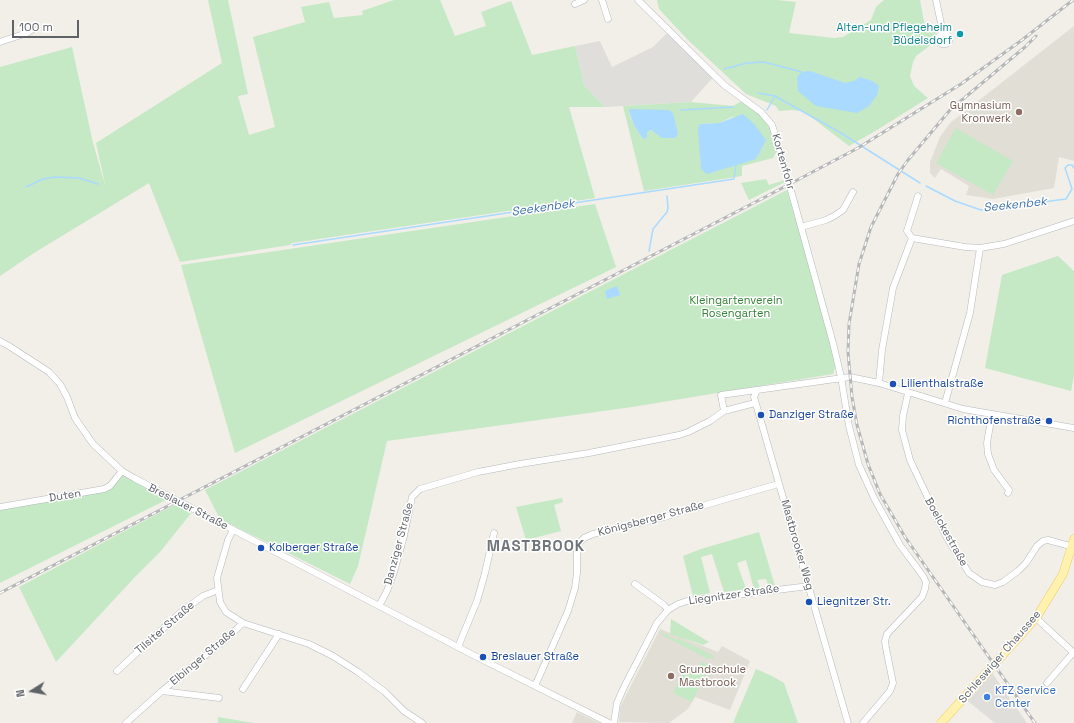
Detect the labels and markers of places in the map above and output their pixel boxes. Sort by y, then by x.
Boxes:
place label: Alten-und Pflegeheim Büdelsdorf [836,21,952,47]
marker: Alten-und Pflegeheim Büdelsdorf [955,29,965,39]
place label: Gymnasium Kronwerk [950,99,1011,125]
marker: Gymnasium Kronwerk [1014,107,1024,117]
place label: Lilienthalstraße [901,377,983,391]
marker: Lilienthalstraße [888,379,898,389]
place label: Danziger Straße [769,408,854,422]
marker: Danziger Straße [756,410,766,420]
place label: Richthofenstraße [948,414,1041,428]
marker: Richthofenstraße [1044,416,1054,426]
place label: Kolberger Straße [269,541,359,555]
marker: Kolberger Straße [256,543,266,553]
place label: Liegnitzer Str. [817,595,891,609]
marker: Liegnitzer Str. [804,597,814,607]
place label: Breslauer Straße [491,650,579,664]
marker: Breslauer Straße [478,652,488,662]
place label: Grundschule Mastbrook [679,663,746,689]
marker: Grundschule Mastbrook [666,671,676,681]
place label: KFZ Service Center [995,684,1056,710]
marker: KFZ Service Center [982,692,992,702]

